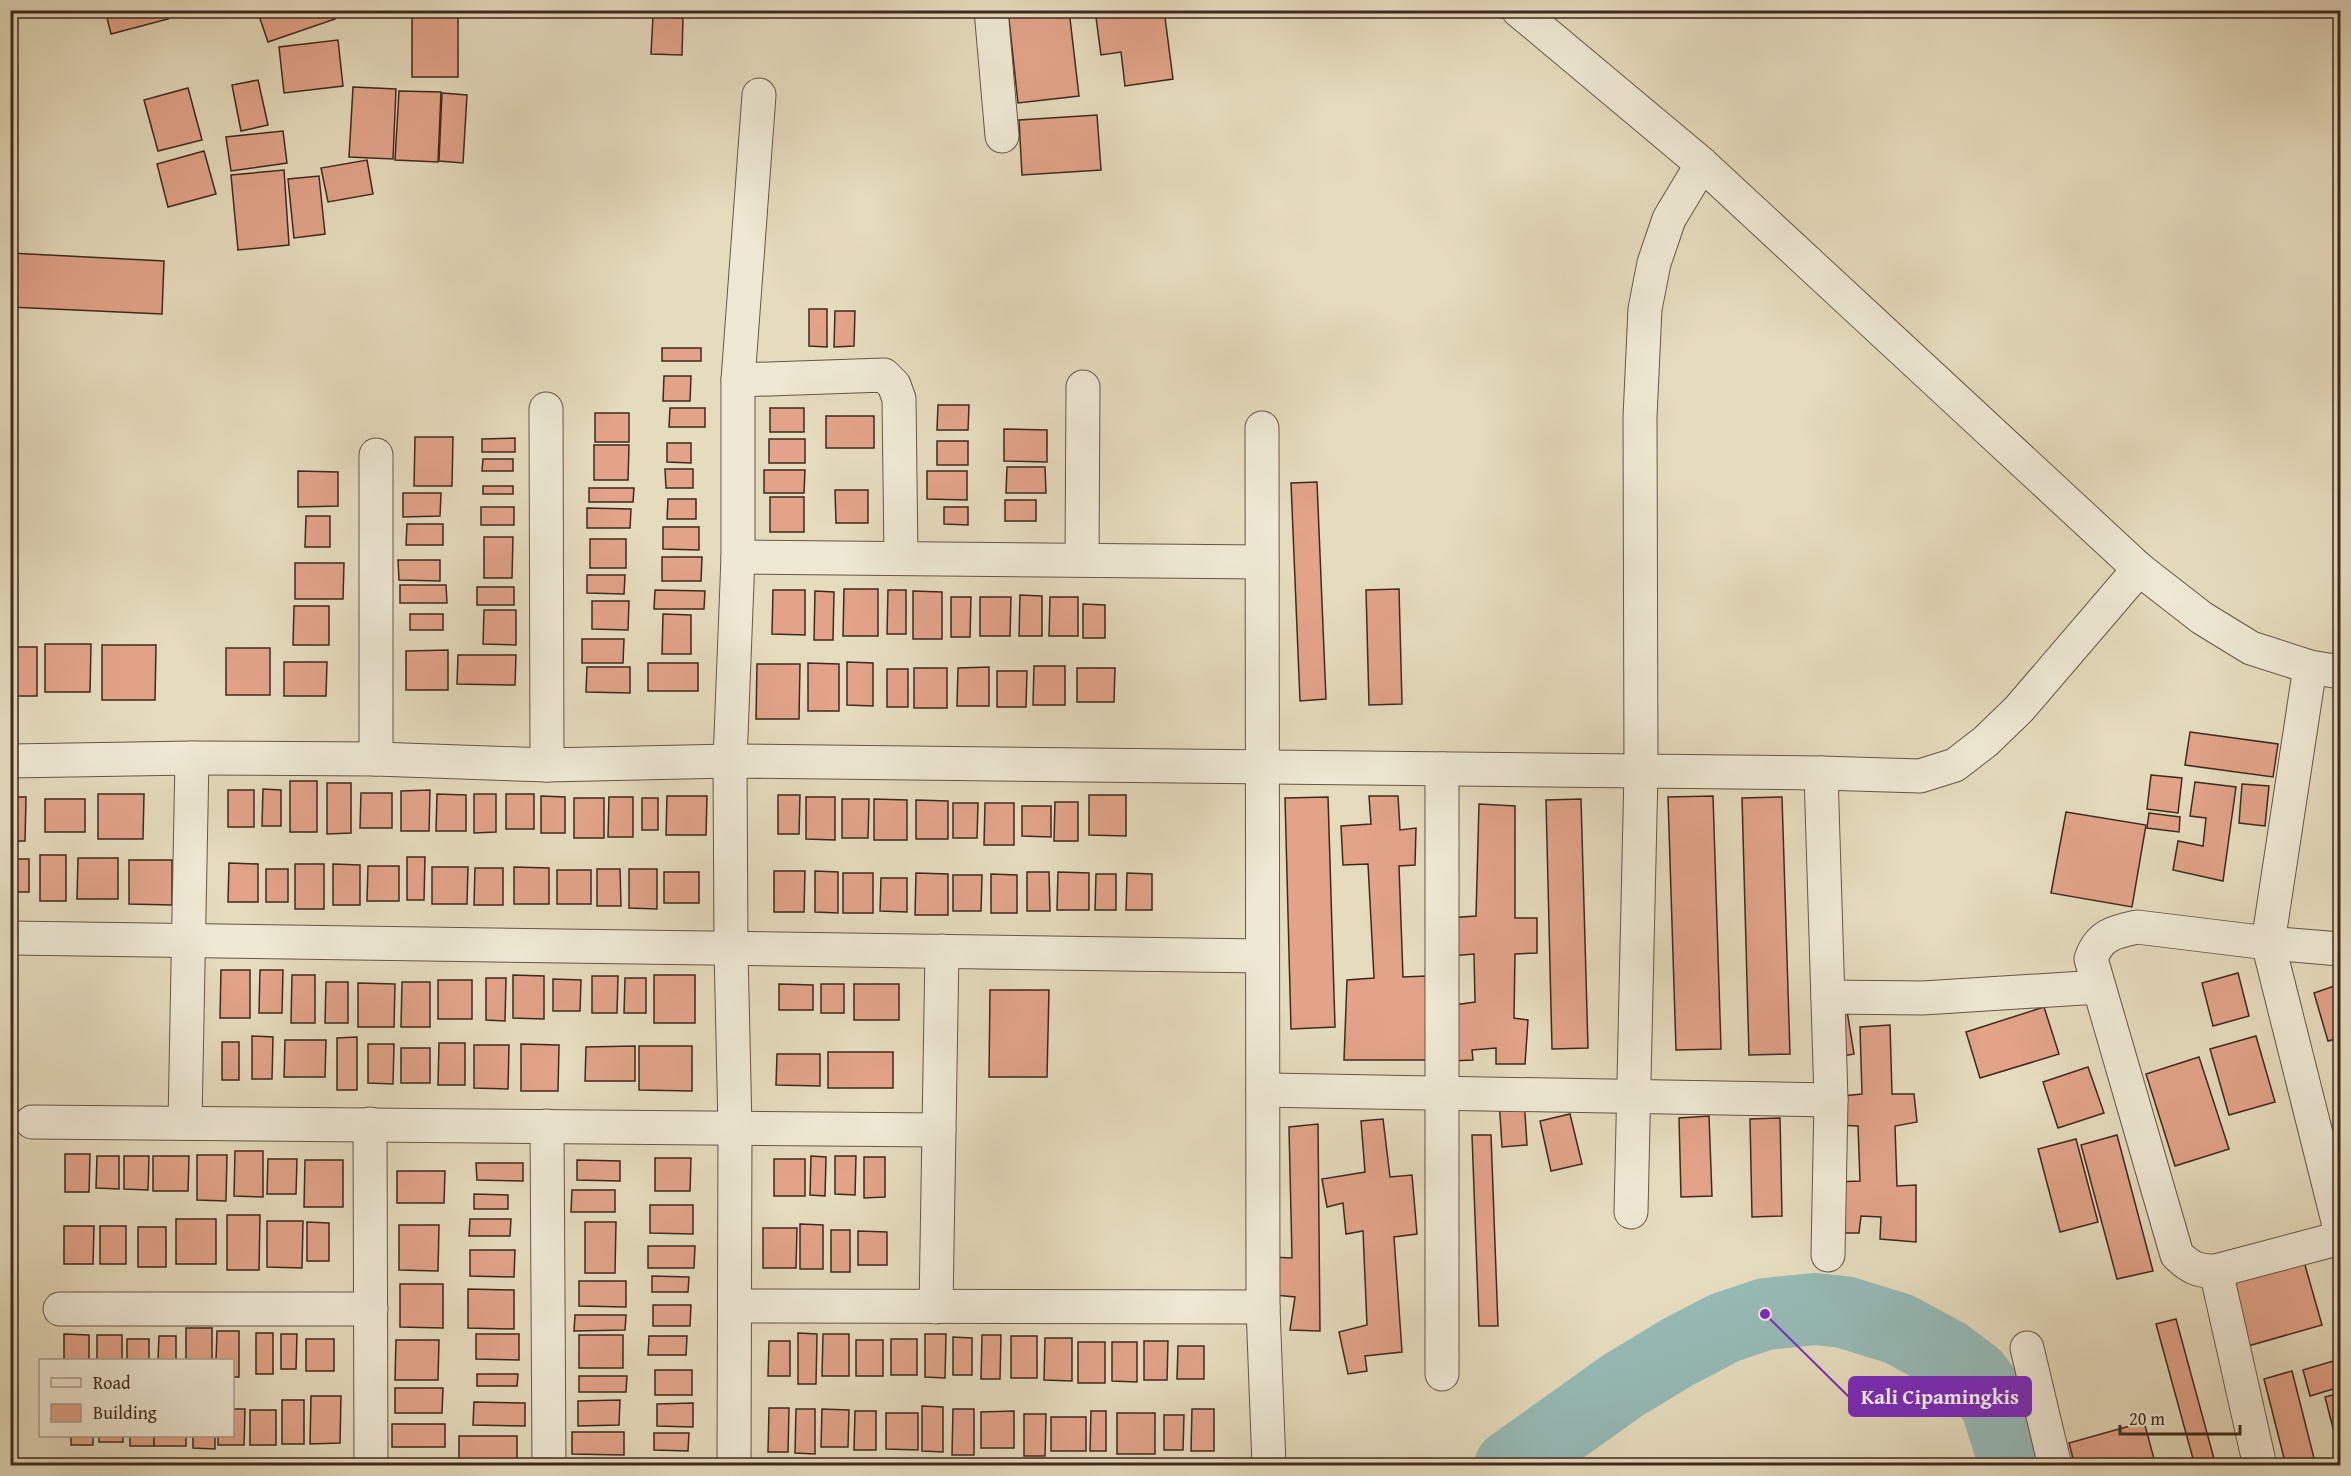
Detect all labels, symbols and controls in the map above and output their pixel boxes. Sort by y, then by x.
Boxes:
legend [39,1359,234,1437]
text: Road [93,1369,131,1396]
callout: Kali Cipamingkis [1849,1377,2031,1416]
text: Kali Cipamingkis [1861,1381,2019,1412]
scale bar [2120,1398,2240,1436]
text: Building [93,1399,157,1426]
text: 20 m [2129,1405,2165,1432]

